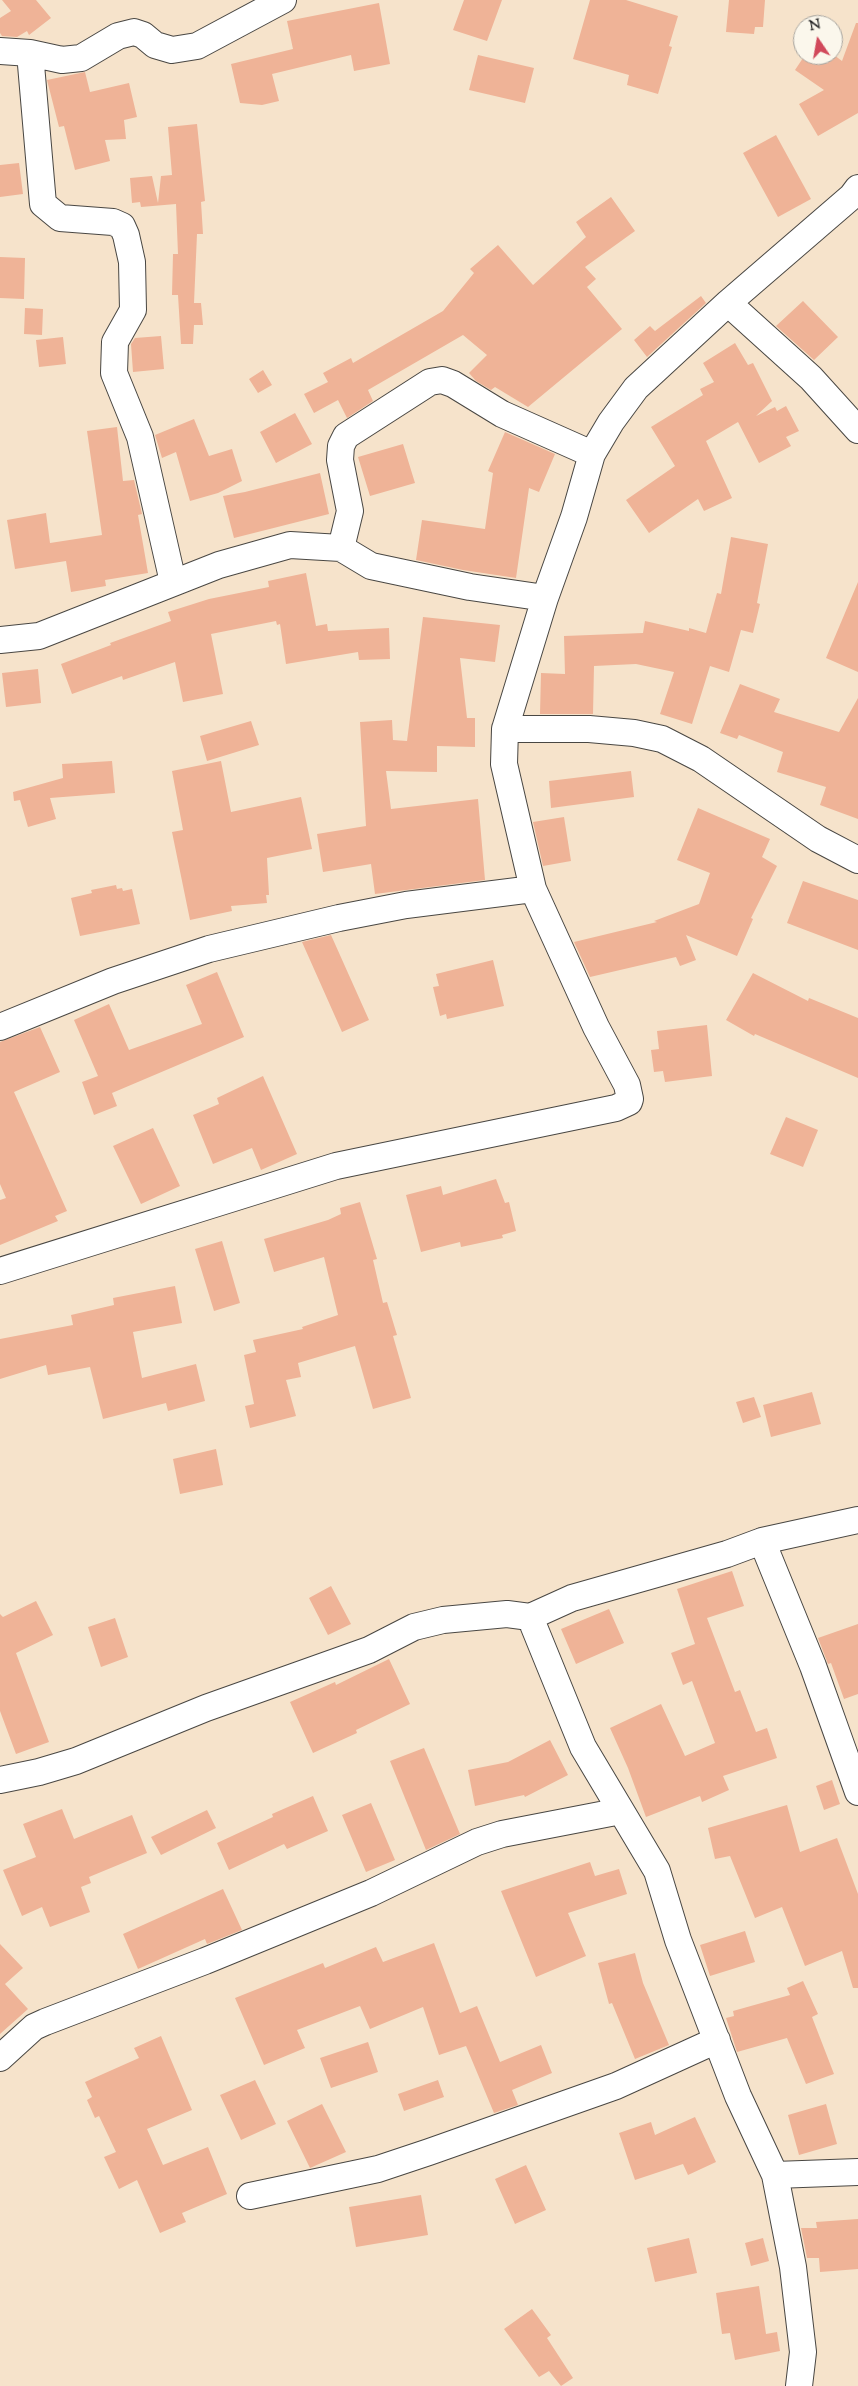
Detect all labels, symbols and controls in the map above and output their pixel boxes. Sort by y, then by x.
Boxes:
north arrow [793,15,843,65]
text: N [808,15,823,37]

